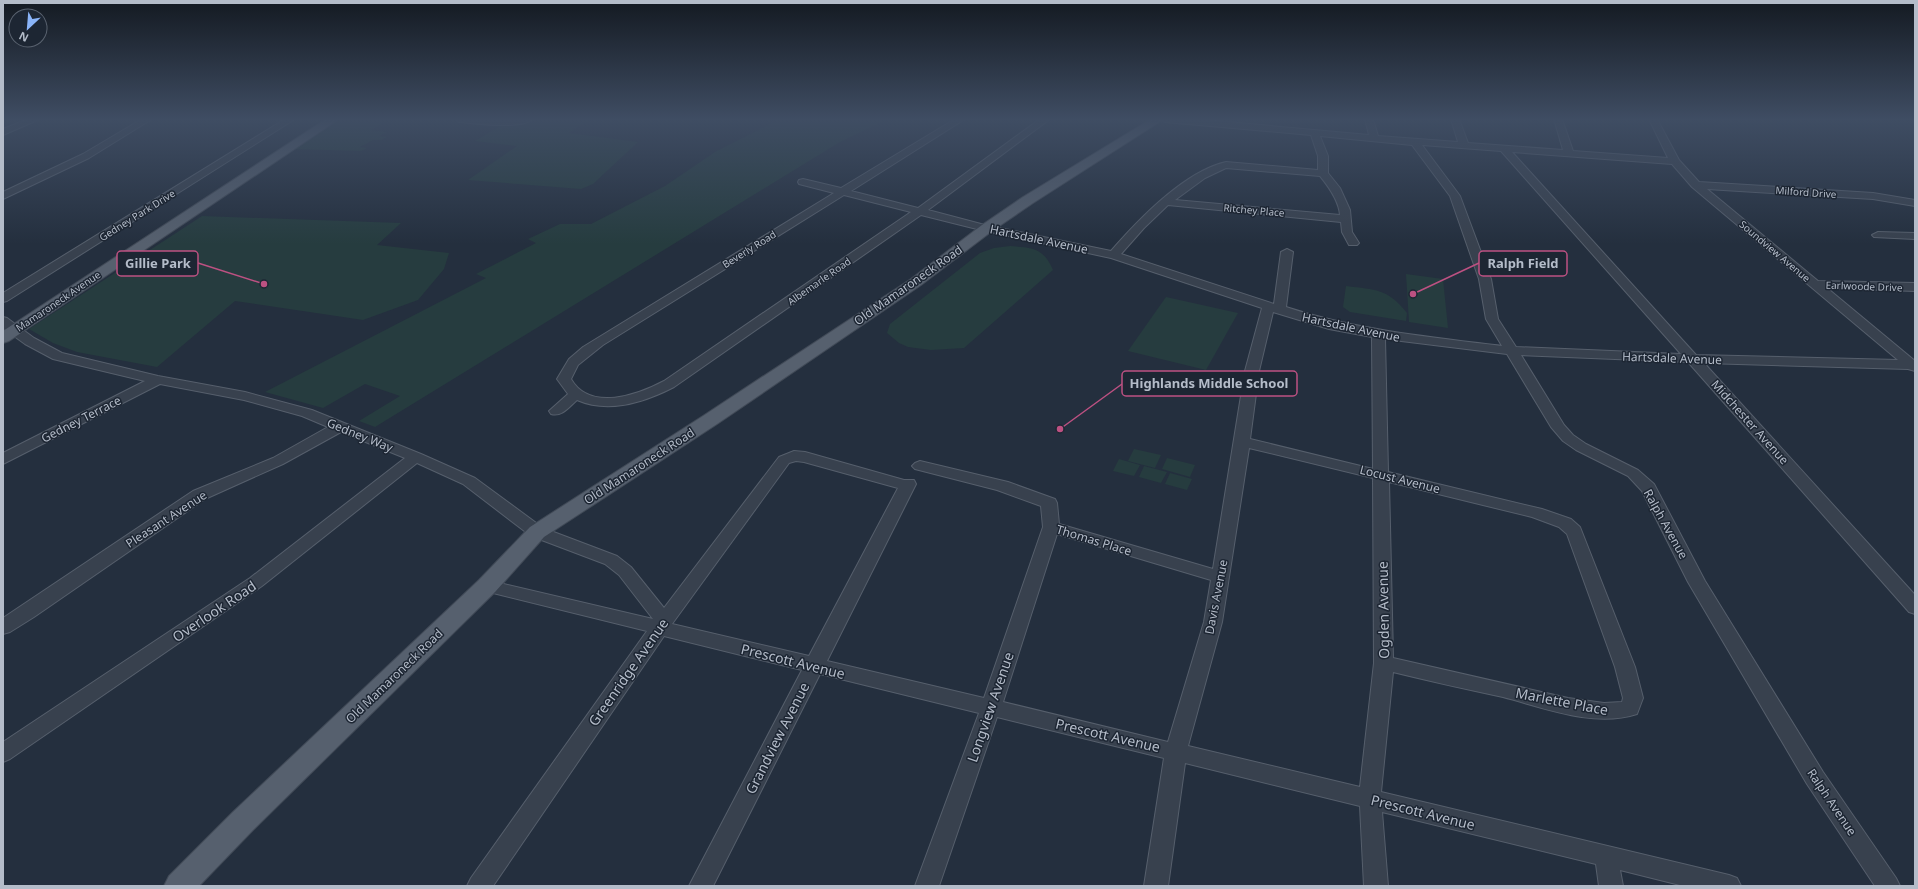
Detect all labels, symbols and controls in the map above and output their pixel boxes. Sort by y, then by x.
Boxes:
north arrow [8,8,48,48]
text: N [16,29,31,46]
street label: Milford Drive [1775,183,1837,201]
street label: Gedney Park Drive [96,186,178,244]
street label: Ritchey Place [1223,200,1285,220]
street label: Soundview Avenue [1737,217,1814,285]
street label: Hartsdale Avenue [988,220,1090,258]
street label: Beverly Road [719,227,779,271]
street label: Old Mamaroneck Road [850,241,966,329]
callout: Gillie Park [117,251,198,276]
callout: Ralph Field [1479,251,1567,276]
text: Gillie Park [125,254,192,272]
street label: Albemarle Road [784,254,854,308]
text: Ralph Field [1487,254,1559,272]
street label: Mamaroneck Avenue [13,267,103,335]
street label: Earlwoode Drive [1825,278,1903,294]
street label: Hartsdale Avenue [1300,308,1402,346]
street label: Hartsdale Avenue [1622,348,1722,368]
callout: Highlands Middle School [1122,371,1297,396]
text: Highlands Middle School [1130,374,1288,392]
street label: Midchester Avenue [1707,376,1793,468]
street label: Gedney Terrace [38,391,124,446]
street label: Gedney Way [324,414,396,456]
street label: Old Mamaroneck Road [580,424,698,508]
street label: Locust Avenue [1358,461,1442,497]
street label: Pleasant Avenue [122,486,210,552]
street label: Ralph Avenue [1640,486,1692,562]
street label: Thomas Place [1054,520,1134,560]
street label: Davis Avenue [1200,558,1232,636]
street label: Ogden Avenue [1373,561,1393,659]
street label: Overlook Road [168,576,260,646]
street label: Greenridge Avenue [584,614,672,730]
street label: Old Mamaroneck Road [342,625,446,727]
street label: Prescott Avenue [739,639,847,683]
street label: Longview Avenue [962,649,1018,765]
street label: Grandview Avenue [741,679,813,797]
street label: Marlette Place [1514,683,1610,719]
street label: Prescott Avenue [1054,714,1162,756]
street label: Ralph Avenue [1803,765,1861,839]
street label: Prescott Avenue [1369,790,1477,834]

